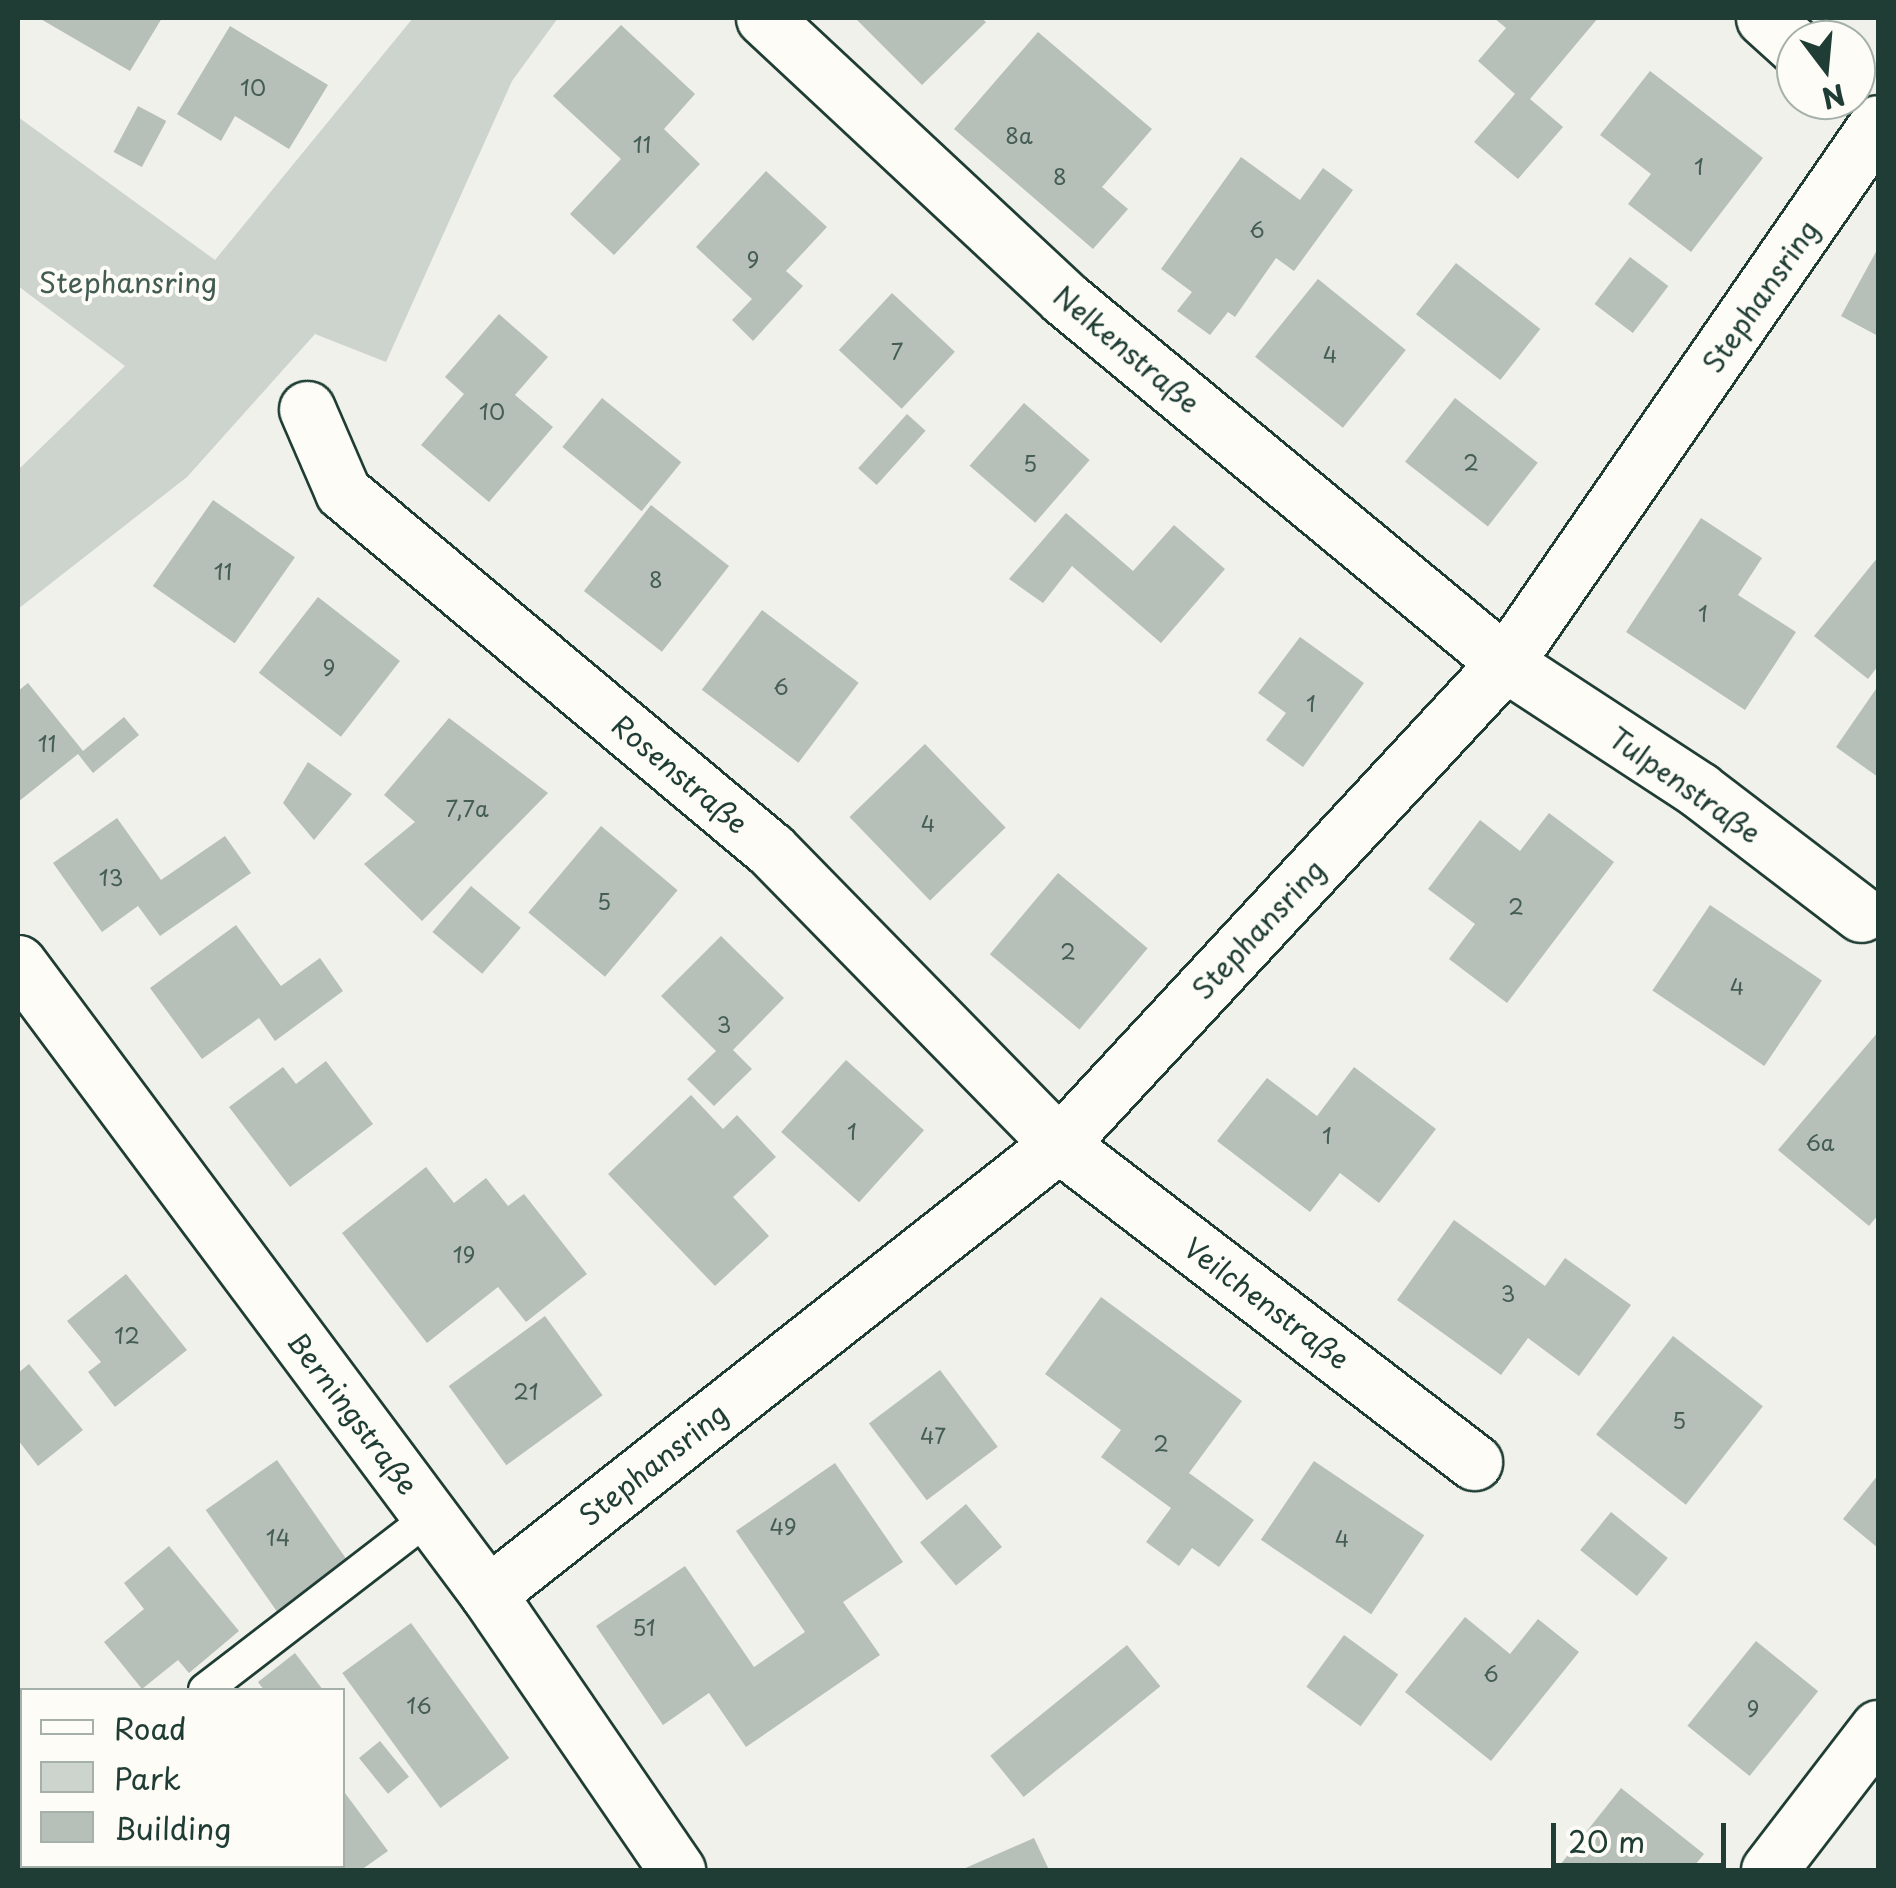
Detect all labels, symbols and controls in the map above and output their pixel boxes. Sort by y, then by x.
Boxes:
north arrow [1776,20,1876,120]
house number: 10 [240,74,266,100]
text: N [1817,74,1850,121]
house number: 8a [1005,122,1033,148]
house number: 11 [633,131,651,157]
house number: 1 [1694,153,1704,179]
house number: 8 [1053,163,1067,189]
street label: Stephansring [1695,213,1825,379]
house number: 6 [1249,216,1265,242]
house number: 9 [747,246,759,272]
park label: Stephansring [39,265,217,299]
street label: Nelkenstraße [1047,278,1207,420]
house number: 7 [891,338,903,364]
house number: 4 [1323,341,1337,367]
house number: 10 [479,398,505,424]
house number: 2 [1463,449,1479,475]
house number: 5 [1023,450,1037,476]
house number: 11 [214,558,232,584]
house number: 8 [649,566,663,592]
house number: 1 [1698,600,1708,626]
house number: 9 [323,654,335,680]
house number: 6 [773,673,789,699]
house number: 1 [1306,690,1316,716]
street label: Rosenstraße [605,708,755,840]
street label: Tulpenstraße [1603,720,1767,850]
house number: 11 [38,730,56,756]
house number: 7,7a [445,795,489,821]
house number: 4 [921,810,935,836]
street label: Stephansring [1185,852,1331,1006]
house number: 13 [99,864,123,890]
house number: 5 [597,888,611,914]
house number: 2 [1508,893,1524,919]
house number: 2 [1060,938,1076,964]
house number: 4 [1730,973,1744,999]
house number: 3 [717,1011,731,1037]
house number: 1 [847,1118,857,1144]
house number: 1 [1322,1122,1332,1148]
house number: 6a [1805,1129,1835,1155]
street label: Veilchenstraße [1178,1230,1356,1376]
house number: 19 [453,1241,475,1267]
house number: 3 [1501,1280,1515,1306]
house number: 12 [114,1322,140,1348]
street label: Berningstraße [281,1325,425,1501]
house number: 21 [513,1378,539,1404]
street label: Stephansring [572,1396,734,1532]
house number: 5 [1672,1407,1686,1433]
house number: 47 [920,1422,946,1448]
house number: 2 [1153,1430,1169,1456]
house number: 49 [769,1513,797,1539]
house number: 14 [266,1524,290,1550]
house number: 4 [1335,1525,1349,1551]
house number: 51 [632,1614,656,1640]
house number: 6 [1483,1660,1499,1686]
legend [20,1688,345,1868]
house number: 16 [406,1692,432,1718]
house number: 9 [1747,1695,1759,1721]
text: Road [114,1705,187,1750]
text: Park [114,1755,181,1800]
scale bar [1556,1803,1731,1865]
text: Building [114,1805,231,1850]
text: 20 m [1568,1818,1645,1863]

